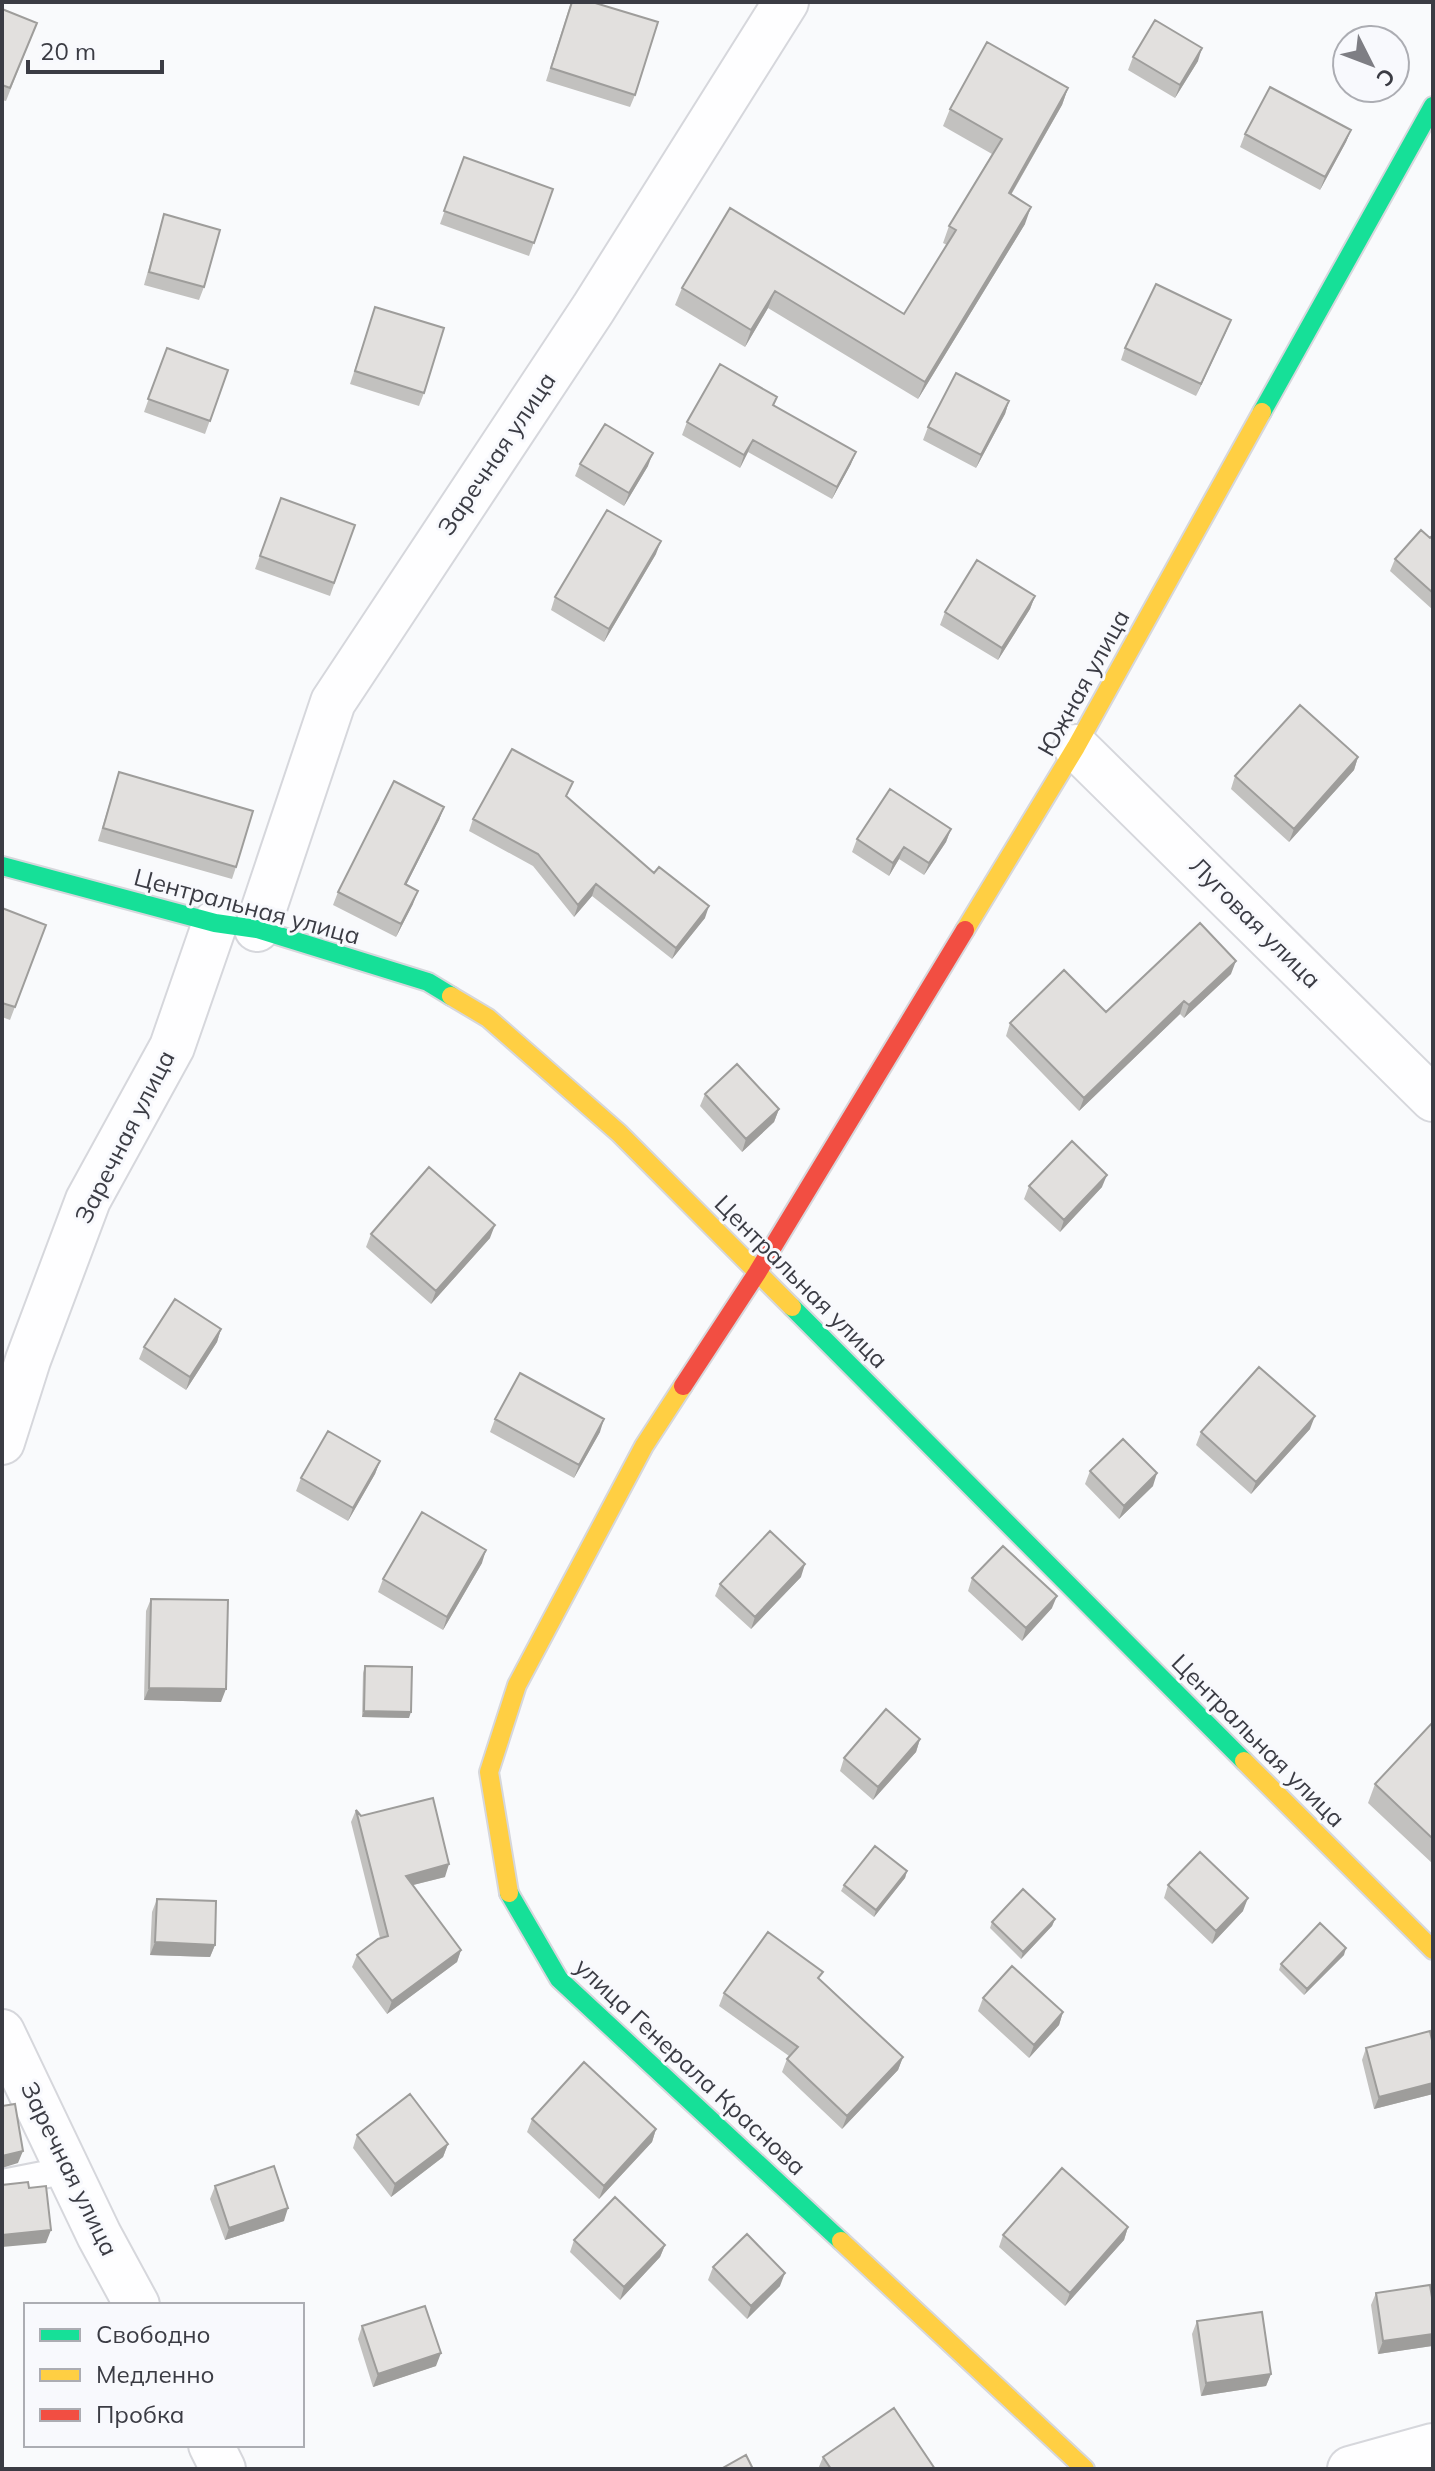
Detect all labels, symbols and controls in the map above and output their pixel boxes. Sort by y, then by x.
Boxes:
scale bar [28,24,162,74]
north arrow [1331,24,1411,104]
text: 20 m [40,36,96,66]
text: С [1370,62,1401,92]
street label: Заречная улица [431,366,562,541]
street label: Южная улица [1031,604,1136,761]
street label: Луговая улица [1184,850,1328,994]
street label: Центральная улица [131,861,364,951]
street label: Заречная улица [68,1045,181,1228]
street label: Центральная улица [709,1188,895,1374]
street label: Центральная улица [1166,1647,1352,1833]
street label: улица Генерала Краснова [569,1951,813,2181]
street label: Заречная улица [15,2077,125,2261]
legend [24,2303,304,2447]
text: Свободно [96,2319,211,2349]
text: Медленно [96,2359,215,2389]
text: Пробка [96,2399,184,2429]

